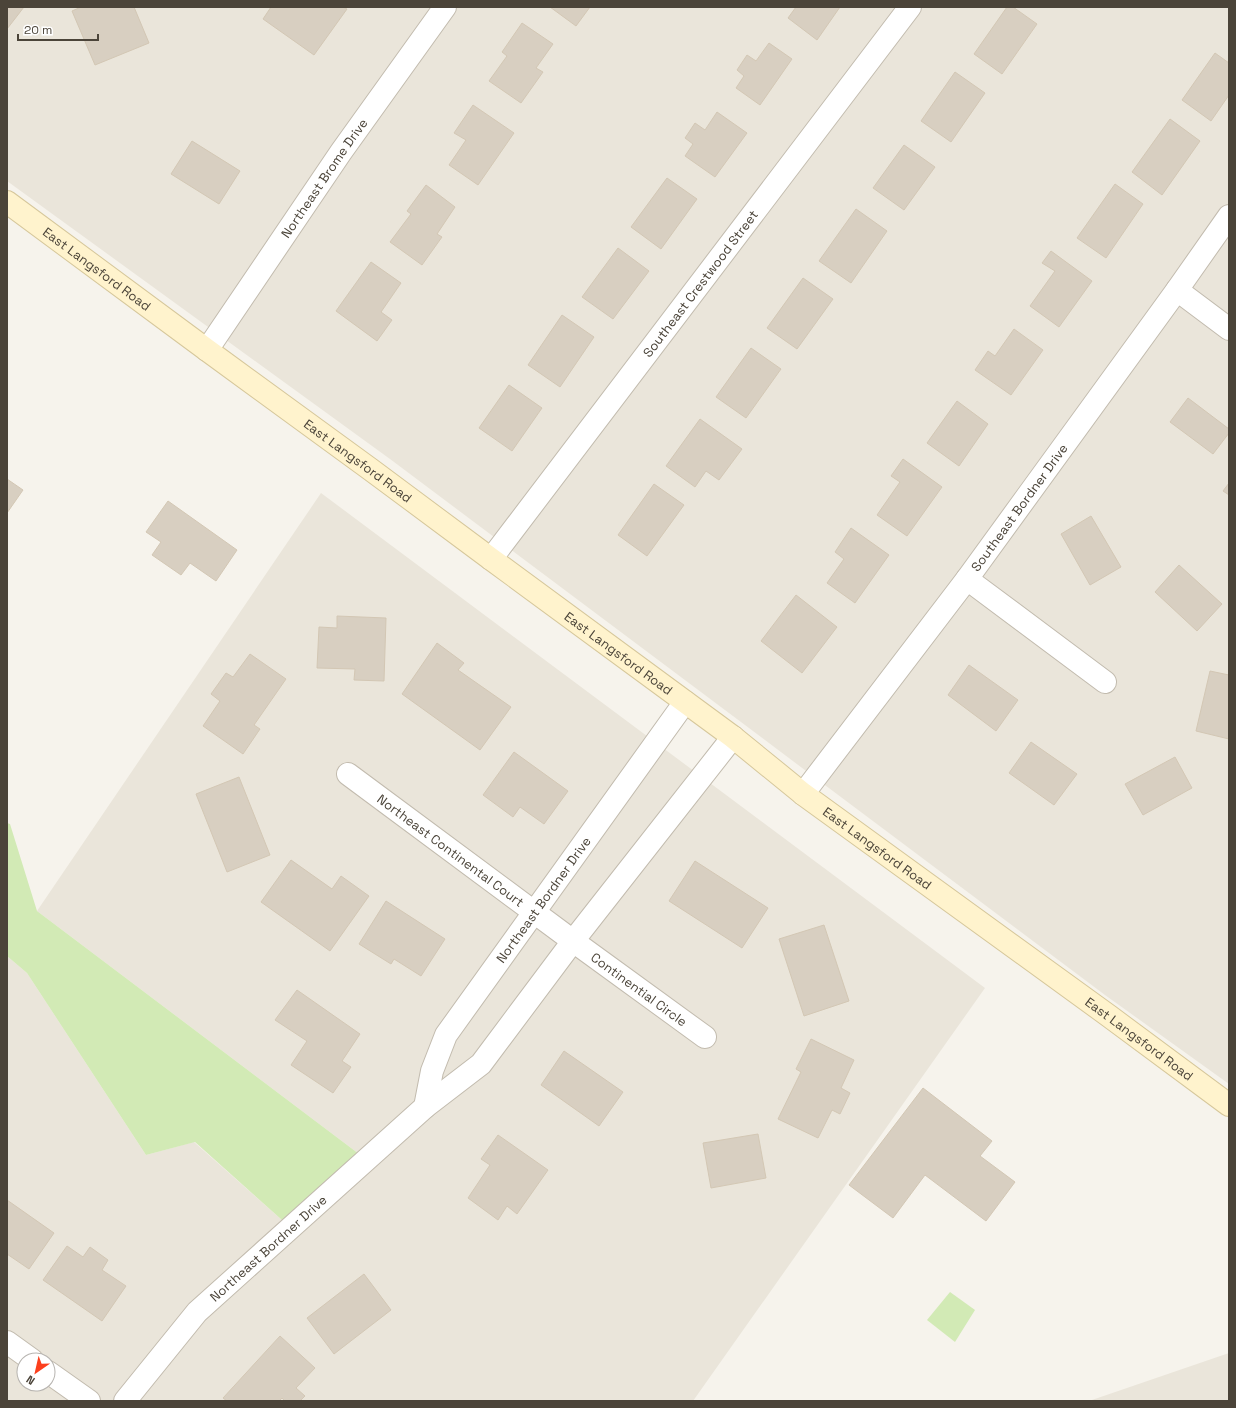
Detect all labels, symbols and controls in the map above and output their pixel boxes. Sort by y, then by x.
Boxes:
scale bar [18,16,98,42]
text: 20 m [24,22,52,38]
street label: Northeast Brome Drive [277,115,371,241]
street label: Southeast Crestwood Street [639,207,762,361]
street label: East Langsford Road [39,223,154,315]
street label: East Langsford Road [300,416,415,506]
street label: Southeast Bordner Drive [967,440,1072,575]
street label: East Langsford Road [561,608,676,699]
street label: Northeast Continental Court [374,791,527,911]
street label: East Langsford Road [819,803,935,893]
street label: Northeast Bordner Drive [493,833,595,966]
street label: Continential Circle [587,949,690,1030]
street label: East Langsford Road [1082,994,1196,1085]
street label: Northeast Bordner Drive [206,1192,330,1305]
north arrow [16,1352,56,1392]
text: N [23,1372,37,1388]

